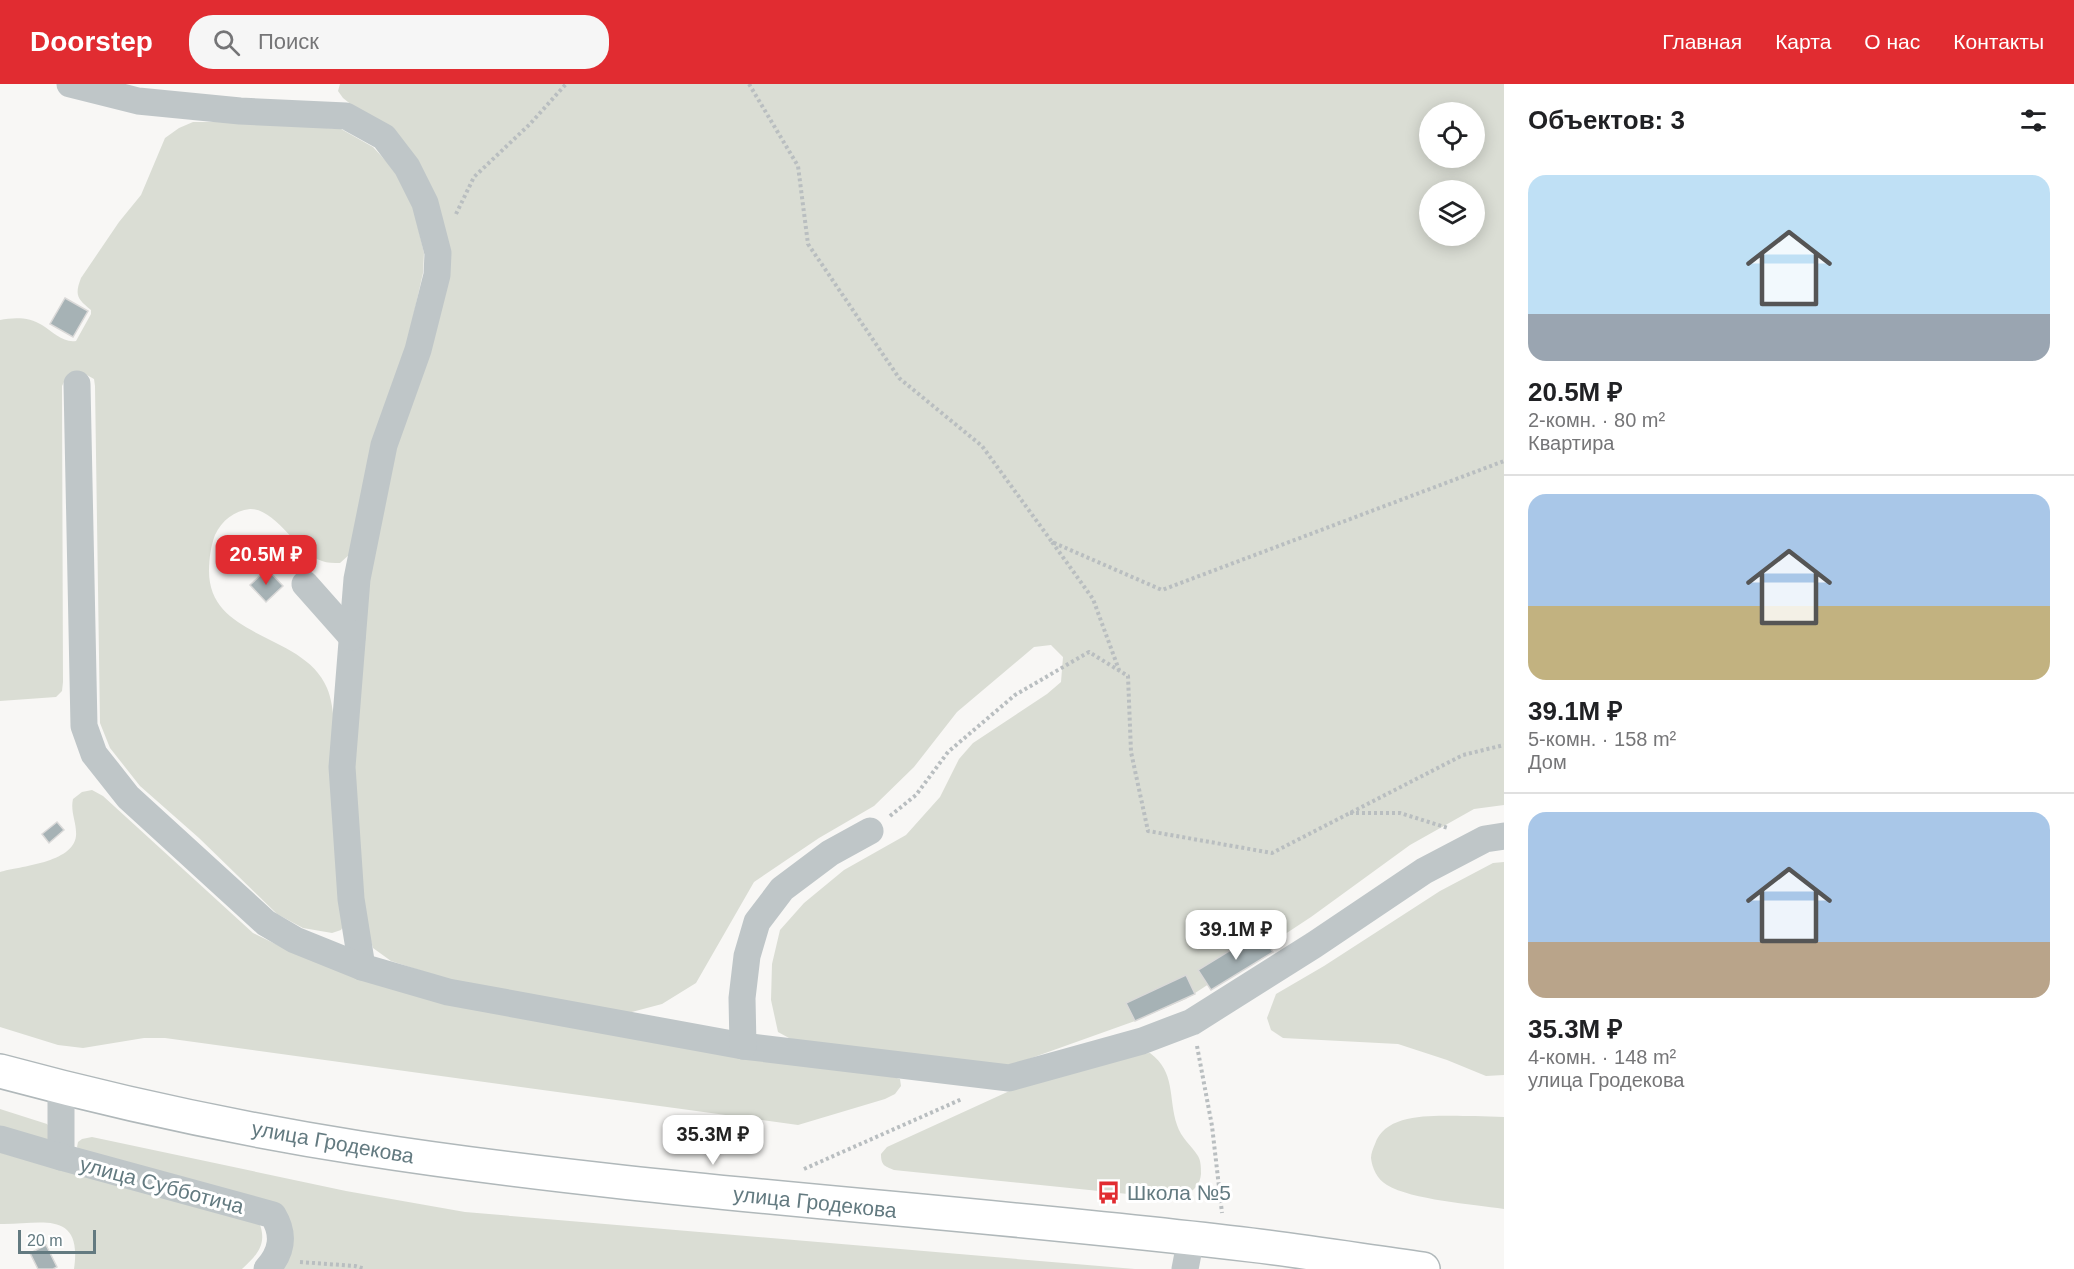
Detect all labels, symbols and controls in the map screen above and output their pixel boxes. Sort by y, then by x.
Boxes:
search box [189,15,609,69]
text: Doorstep [30,26,153,57]
icon: search [210,26,243,59]
text: Поиск [258,29,319,54]
text: Главная [1662,30,1742,53]
text: Карта [1775,30,1831,53]
text: О нас [1864,30,1920,53]
text: Контакты [1953,30,2044,53]
map controls [1419,102,1485,246]
button: locate [1419,102,1485,168]
icon: filters [2017,104,2050,137]
text: Объектов: 3 [1528,105,1685,135]
button: layers [1419,180,1485,246]
icon: home [1735,214,1843,322]
text: 20.5M ₽ [1528,377,1623,407]
text: 2-комн. · 80 m² [1528,409,1665,431]
text: Квартира [1528,432,1614,454]
icon: home [1735,533,1843,641]
pin: 20.5M ₽ [211,535,321,586]
text: 20.5M ₽ [230,543,302,565]
text: 39.1M ₽ [1528,696,1623,726]
text: 5-комн. · 158 m² [1528,728,1676,750]
text: Дом [1528,751,1567,773]
icon: home [1735,851,1843,959]
pin: 39.1M ₽ [1181,910,1291,961]
text: 39.1M ₽ [1200,918,1272,940]
text: 35.3M ₽ [1528,1014,1623,1044]
text: 4-комн. · 148 m² [1528,1046,1676,1068]
text: улица Гродекова [1528,1069,1684,1091]
pin: 35.3M ₽ [658,1115,768,1166]
street label: улица Гродекова [250,1116,416,1168]
text: 35.3M ₽ [677,1123,749,1145]
street label: улица Субботича [78,1152,247,1218]
bus stop icon: Школа №5 [1096,1179,1122,1205]
place label: Школа №5 [1127,1181,1231,1204]
street label: улица Гродекова [732,1182,898,1222]
scale bar [18,1227,96,1254]
text: 20 m [27,1232,63,1249]

